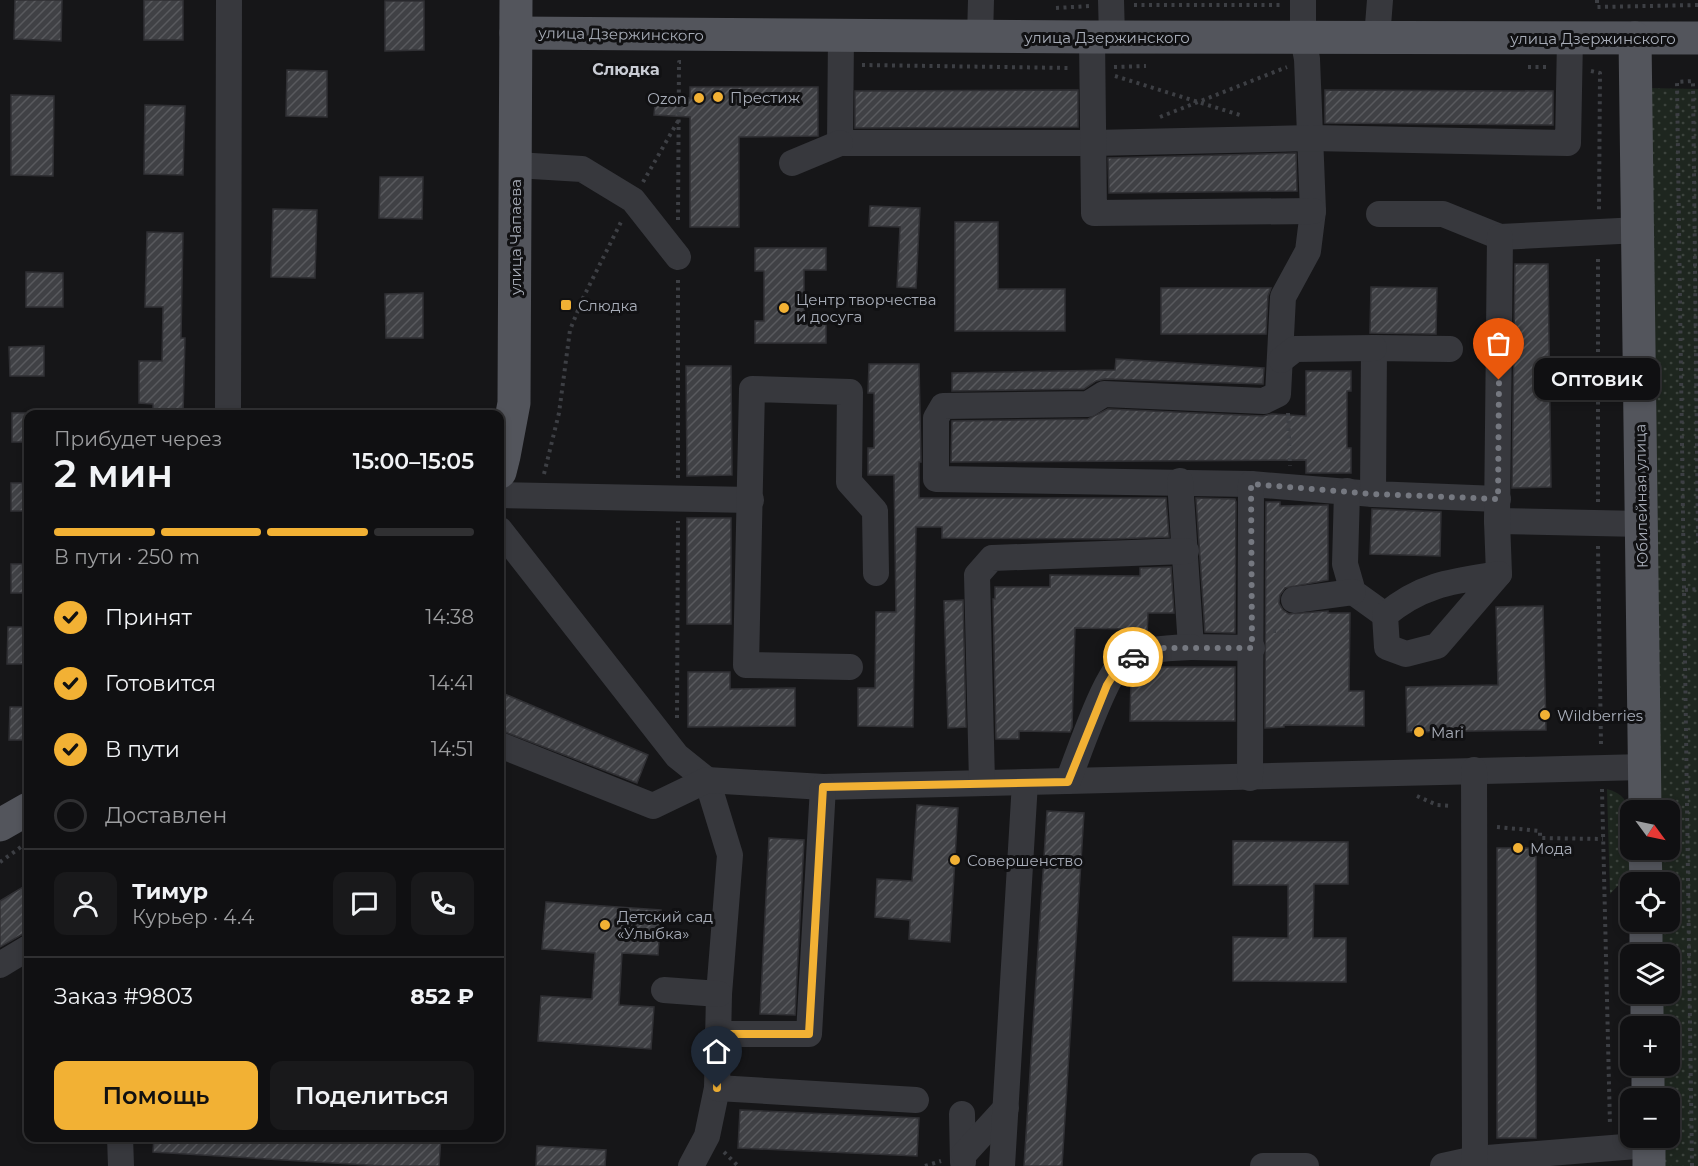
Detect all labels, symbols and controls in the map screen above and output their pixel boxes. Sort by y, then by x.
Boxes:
street label: улица Дзержинского [537,23,704,45]
street label: улица Дзержинского [1023,28,1190,47]
street label: улица Дзержинского [1509,29,1676,48]
district label: Слюдка [592,60,660,79]
place label: Престиж [730,88,801,107]
place label: Ozon [647,89,687,108]
marker: Престиж [711,90,725,104]
marker: Ozon [692,91,706,105]
street label: улица Чапаева [506,179,525,296]
place label: Центр творчества и досуга [796,290,936,326]
place label: Слюдка [578,296,638,315]
marker: Слюдка [559,298,573,312]
marker: Центр творчества и досуга [777,301,791,315]
pin [1473,318,1524,380]
icon: bag [1482,327,1515,360]
callout: Оптовик [1535,359,1661,401]
text: Оптовик [1551,367,1643,391]
street label: Юбилейная улица [1630,424,1652,568]
text: Прибудет через [54,427,222,451]
text: 15:00–15:05 [353,448,474,475]
text: 2 мин [54,449,173,497]
text: В пути · 250 m [54,545,200,569]
icon: check [54,601,87,634]
text: Принят [105,604,192,631]
text: 14:38 [425,605,474,629]
courier [1103,627,1163,687]
icon: car [1117,641,1150,674]
icon: check [54,667,87,700]
text: Готовится [105,670,216,697]
text: 14:41 [429,671,474,695]
place label: Wildberries [1557,706,1643,725]
marker: Wildberries [1538,708,1552,722]
place label: Mari [1431,723,1464,742]
marker: Mari [1412,725,1426,739]
icon: check [54,733,87,766]
text: В пути [105,736,180,763]
text: 14:51 [431,737,474,761]
north arrow [1620,800,1680,860]
map controls [1620,800,1680,1148]
text: Доставлен [105,802,227,829]
place label: Мода [1530,839,1572,858]
marker: Мода [1511,841,1525,855]
place label: Совершенство [967,851,1083,870]
marker: Совершенство [948,853,962,867]
button: person [54,872,117,935]
button: chat [333,872,396,935]
button: phone [411,872,474,935]
button: locate [1620,872,1680,932]
text: Тимур [132,878,208,905]
text: Курьер · 4.4 [132,905,254,929]
place label: Детский сад «Улыбка» [617,907,713,943]
marker: Детский сад «Улыбка» [598,918,612,932]
button: layers [1620,944,1680,1004]
text: Заказ #9803 [54,983,193,1010]
text: 852 ₽ [410,983,474,1010]
button: + [1620,1016,1680,1076]
pin [691,1026,742,1088]
icon: home [700,1035,733,1068]
button: Помощь [54,1061,258,1130]
button: Поделиться [270,1061,474,1130]
button: − [1620,1088,1680,1148]

